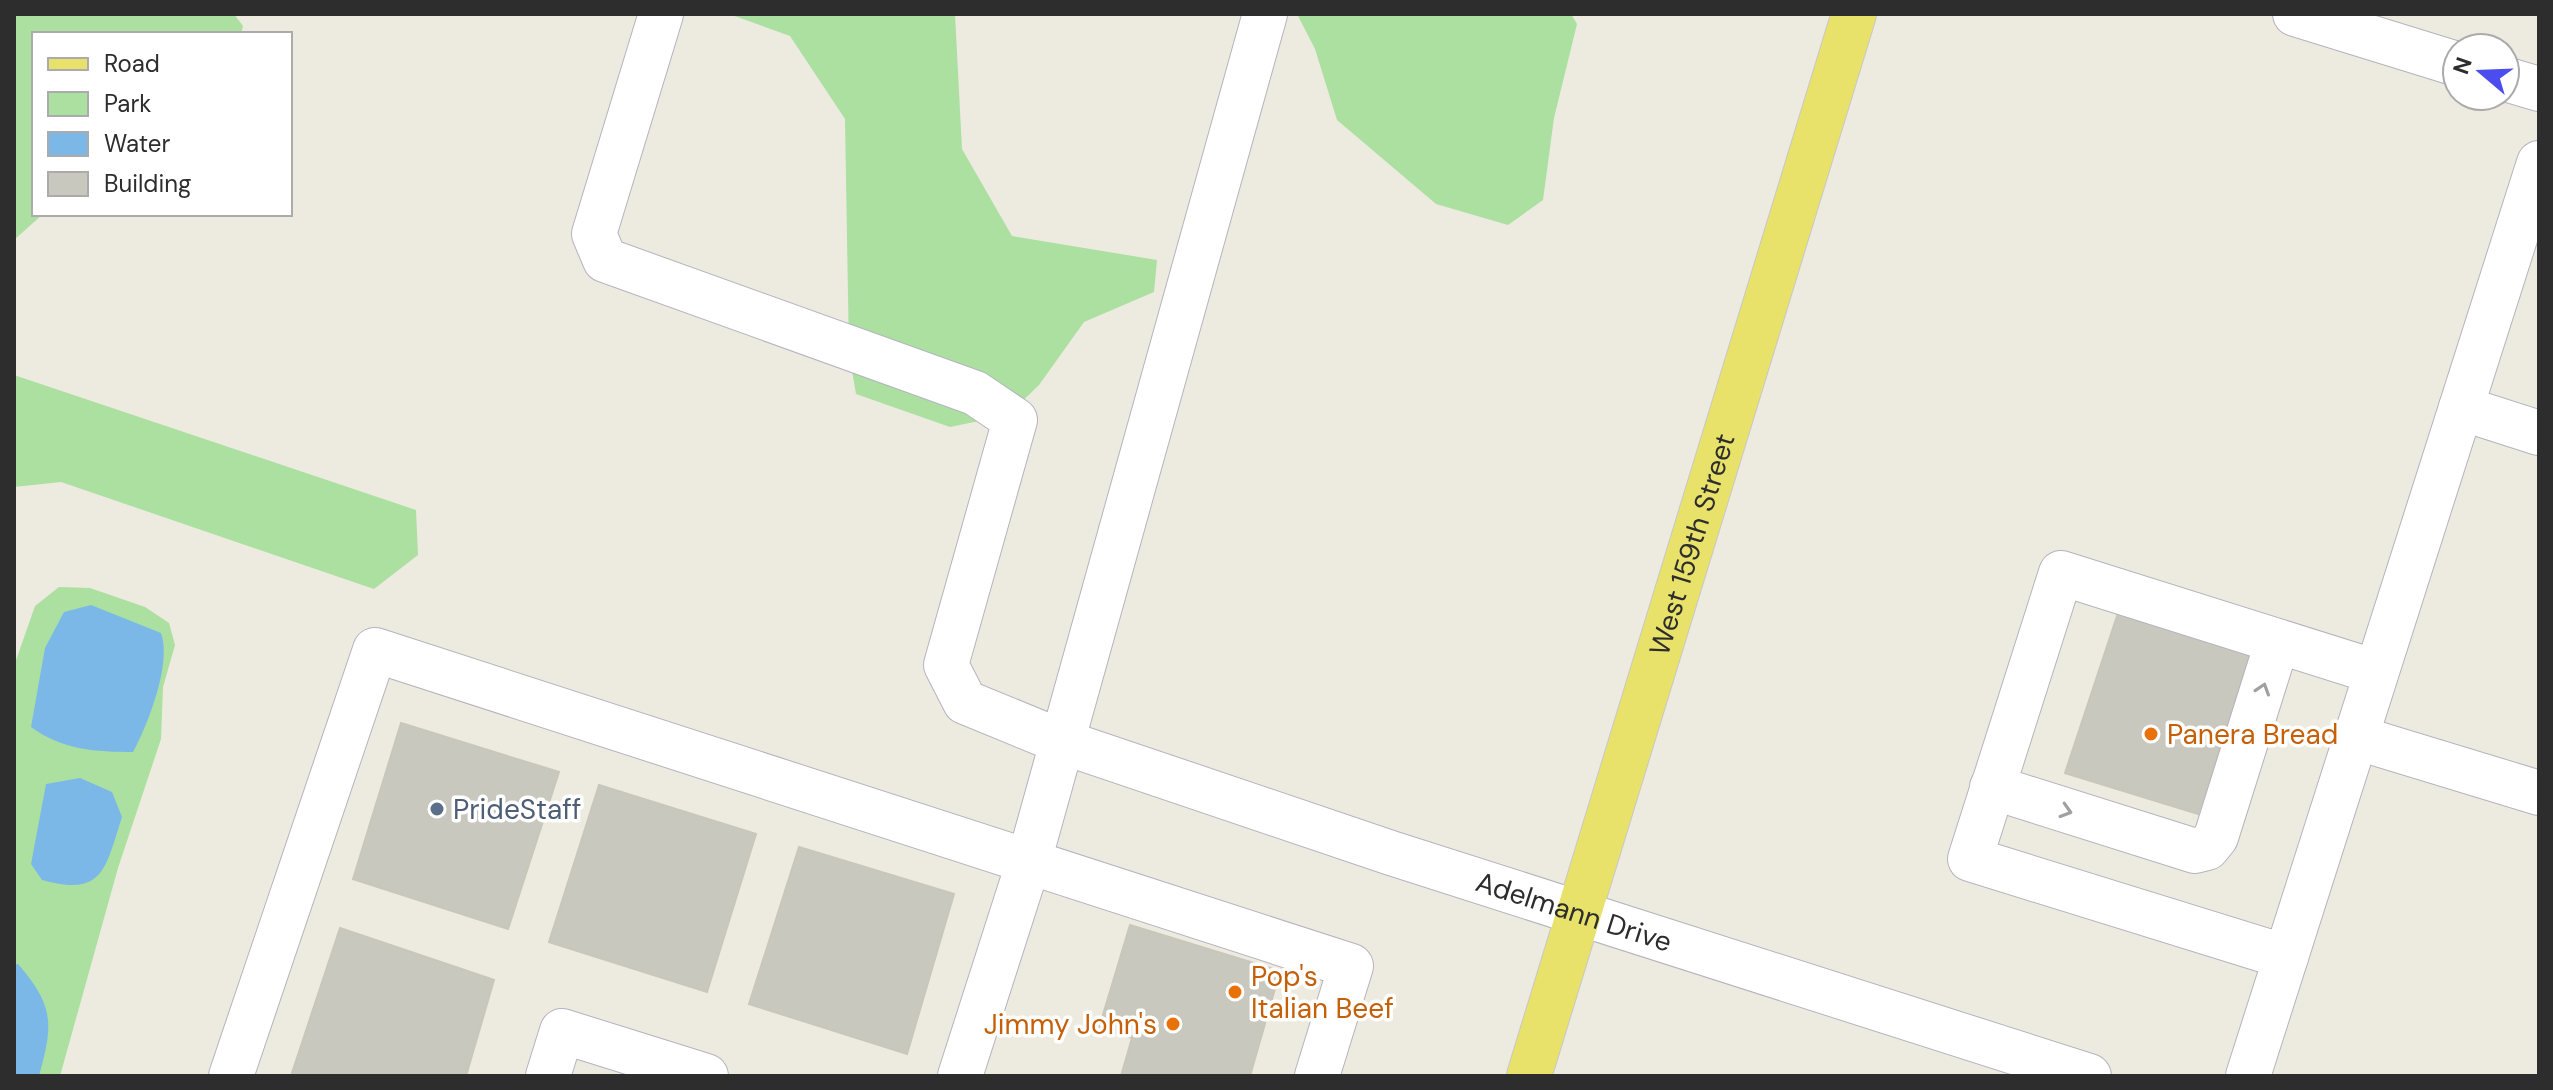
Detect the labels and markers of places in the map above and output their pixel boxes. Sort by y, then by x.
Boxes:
place label: Panera Bread [2167,716,2338,753]
marker: Panera Bread [2142,725,2160,743]
place label: PrideStaff [453,791,581,828]
marker: PrideStaff [428,800,446,818]
place label: Pop's Italian Beef [1251,958,1394,1027]
marker: Pop's Italian Beef [1226,983,1244,1001]
place label: Jimmy John's [984,1006,1157,1043]
marker: Jimmy John's [1164,1015,1182,1033]

